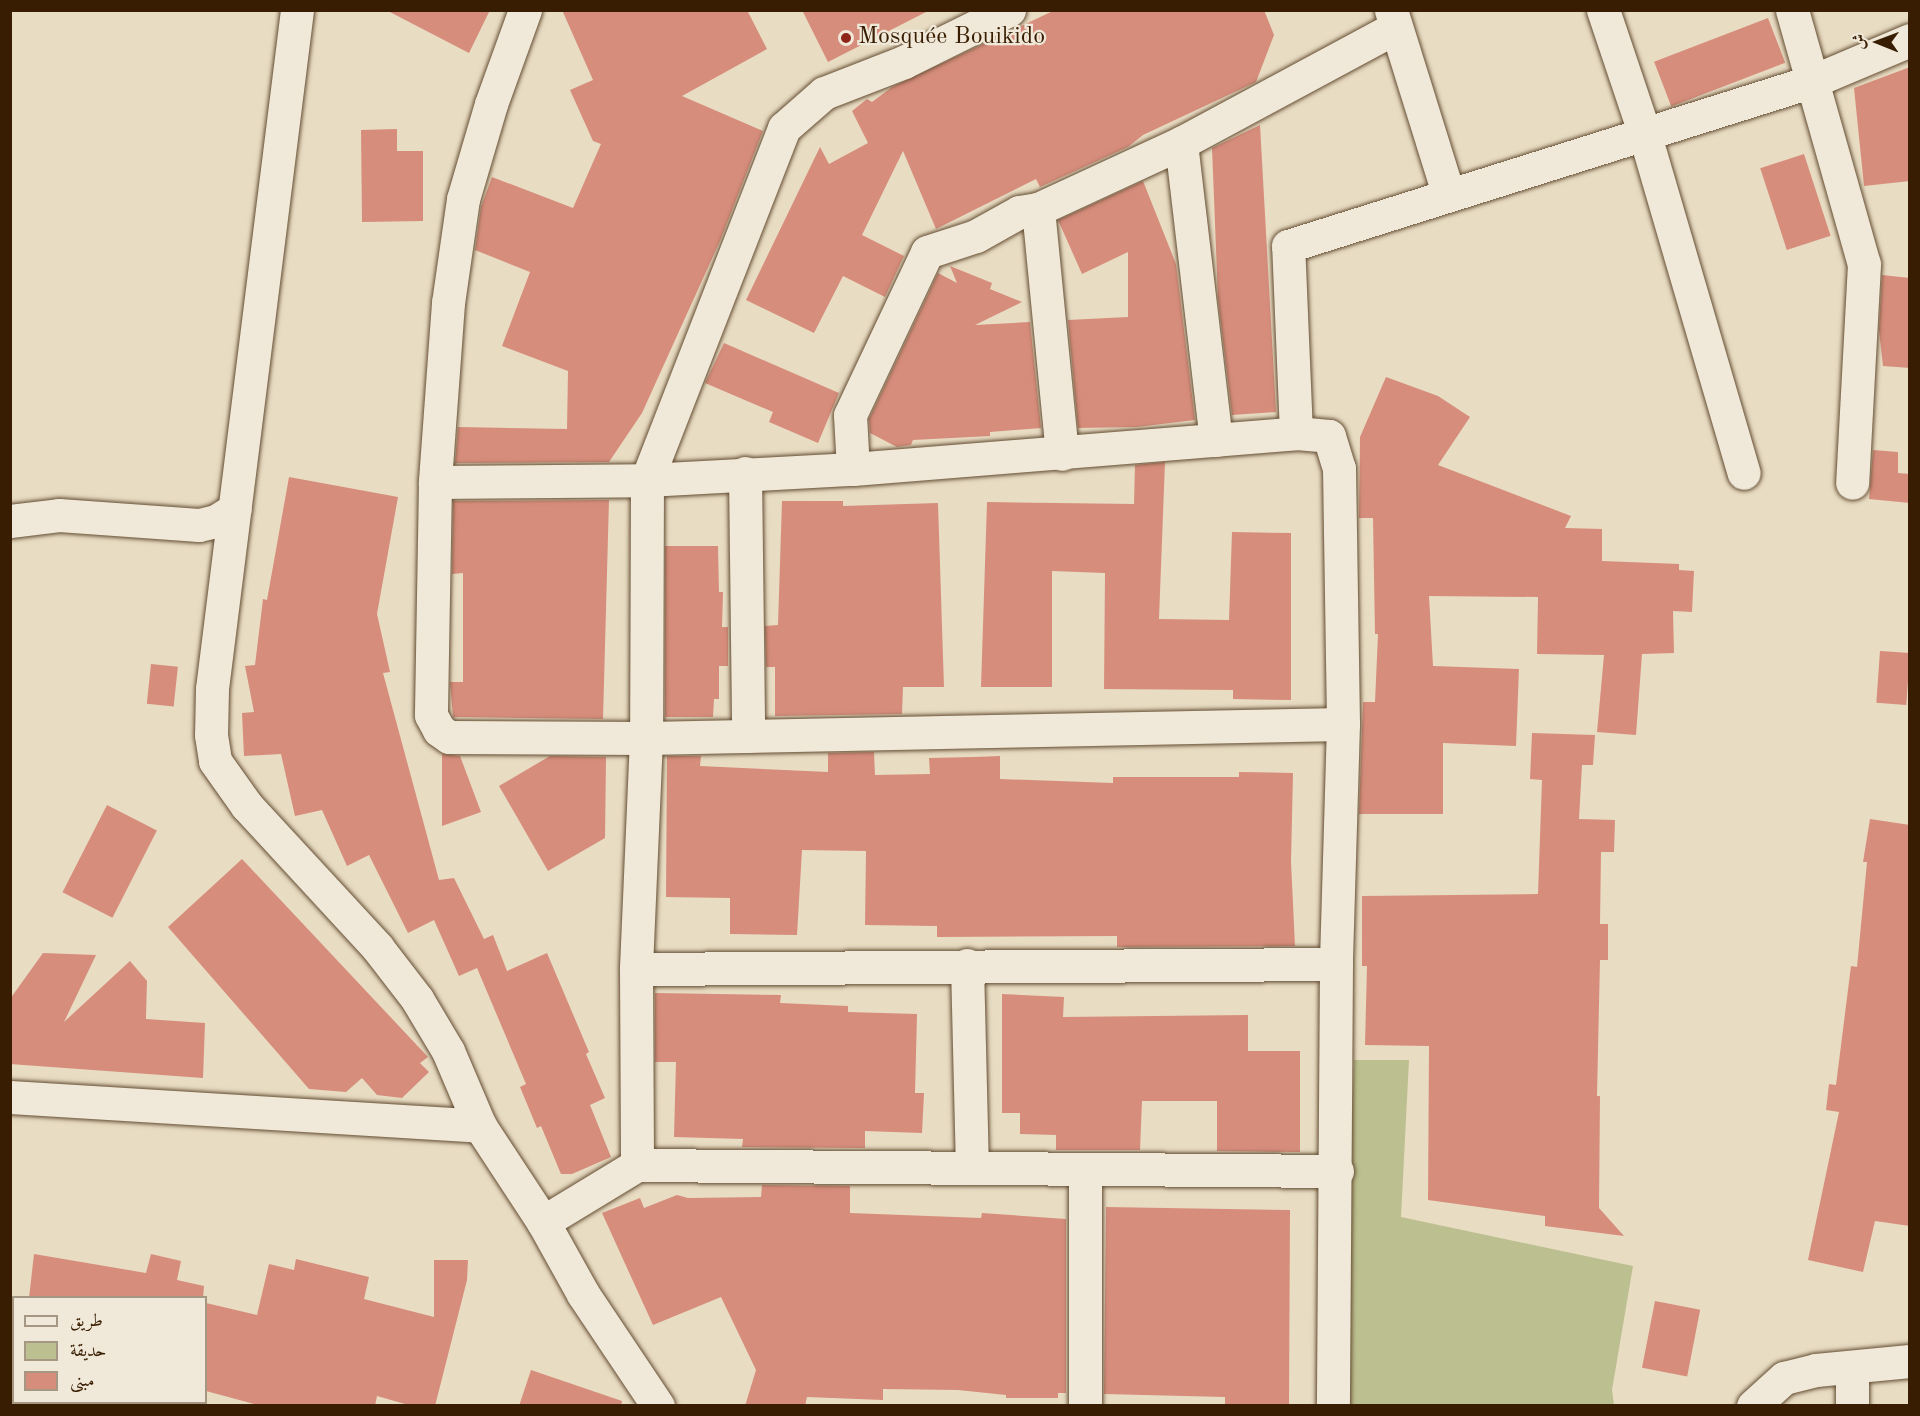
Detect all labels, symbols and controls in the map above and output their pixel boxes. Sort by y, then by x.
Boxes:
north arrow [1848,12,1908,72]
place label: Mosquée Bouikido [858,24,1045,52]
marker: Mosquée Bouikido [839,31,853,45]
text: ش [1852,34,1868,50]
legend [12,1296,207,1404]
text: طريق [70,1312,103,1330]
text: حديقة [70,1342,106,1360]
text: مبنى [70,1372,95,1390]

